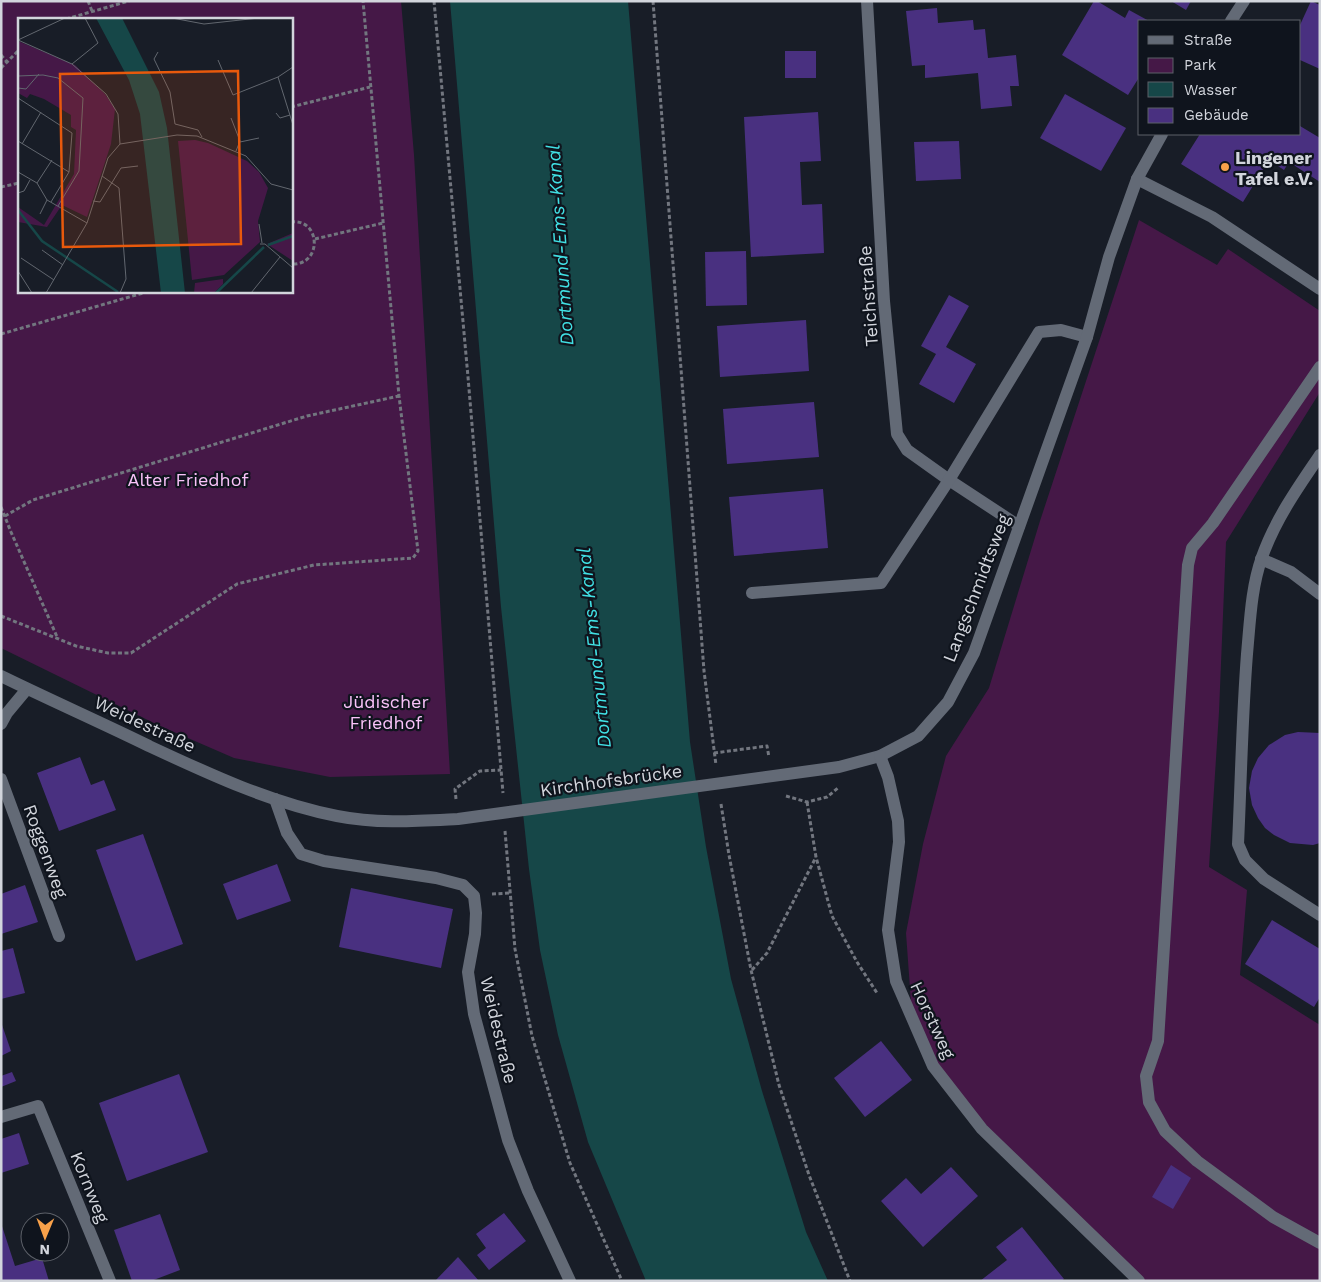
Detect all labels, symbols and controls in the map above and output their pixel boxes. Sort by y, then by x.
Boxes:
inset map [18,18,292,292]
legend [1138,20,1301,135]
text: Straße [1184,31,1232,49]
text: Park [1184,56,1217,74]
text: Wasser [1184,81,1237,99]
text: Gebäude [1184,106,1249,124]
water label: Dortmund-Ems-Kanal [541,143,579,346]
place label: Lingener Tafel e.V. [1235,147,1313,189]
marker: Lingener Tafel e.V. [1219,161,1231,173]
street label: Teichstraße [854,245,882,347]
park label: Alter Friedhof [128,469,248,490]
street label: Langschmidtsweg [938,511,1014,665]
water label: Dortmund-Ems-Kanal [572,546,616,749]
street label: Weidestraße [91,691,199,757]
park label: Jüdischer Friedhof [343,691,429,733]
street label: Kirchhofsbrücke [539,760,683,800]
street label: Roggenweg [19,801,73,901]
street label: Weidestraße [476,974,522,1086]
street label: Horstweg [906,978,960,1062]
street label: Kornweg [66,1148,114,1226]
north arrow [20,1212,70,1262]
text: N [39,1242,50,1258]

